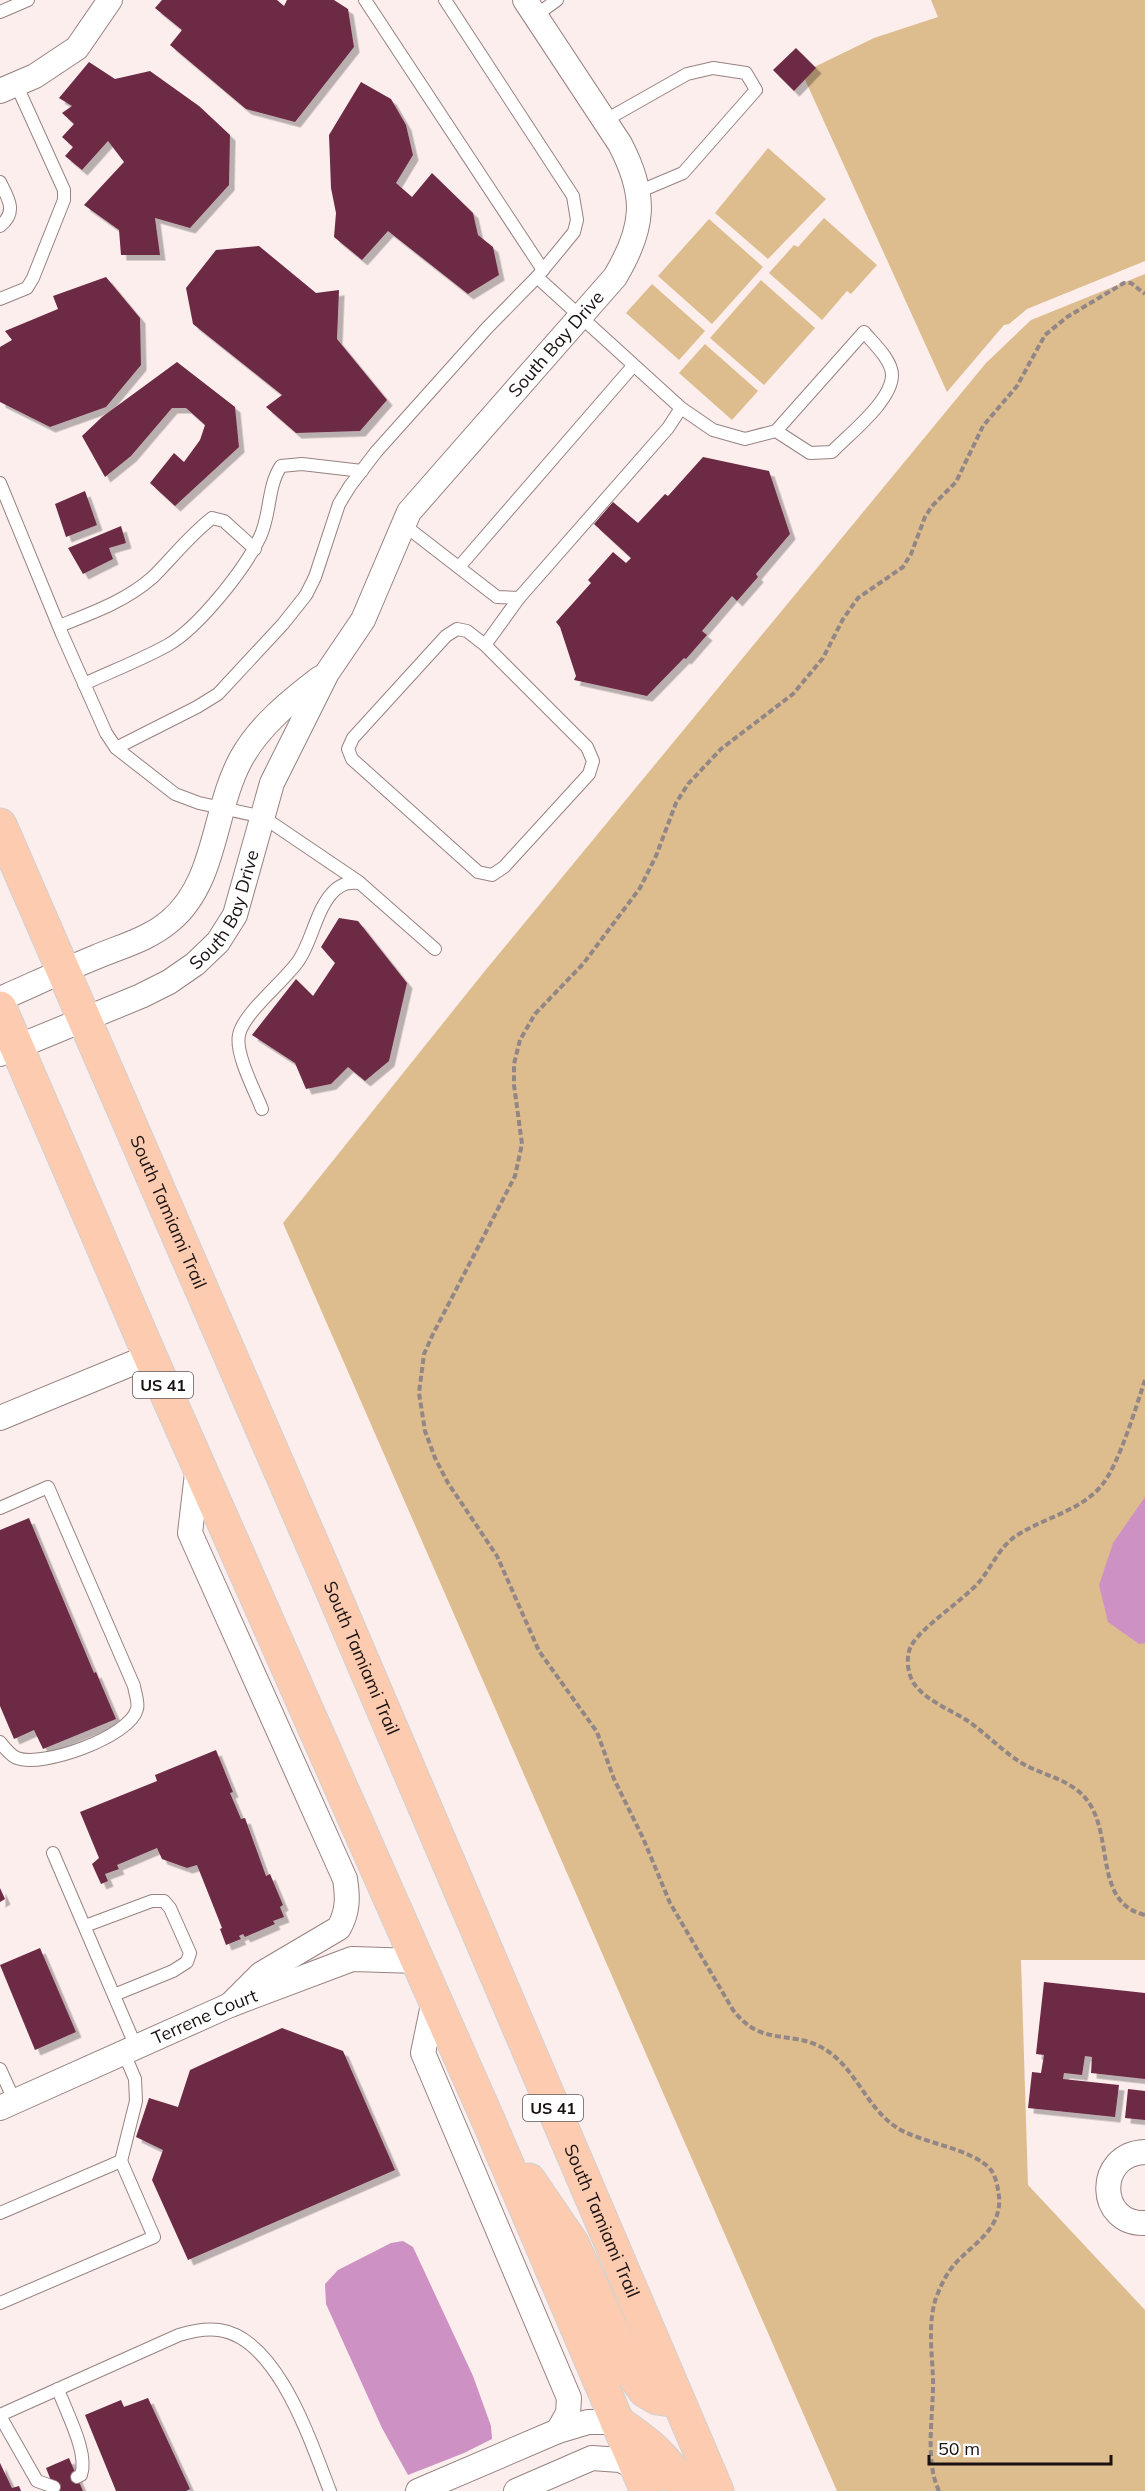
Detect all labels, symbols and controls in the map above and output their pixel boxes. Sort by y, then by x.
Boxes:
street label: South Bay Drive [503,286,609,402]
street label: South Bay Drive [184,847,264,974]
street label: South Tamiami Trail [125,1132,212,1292]
road number: US 41 [133,1372,193,1398]
street label: South Tamiami Trail [319,1578,405,1738]
street label: Terrene Court [148,1984,260,2050]
road number: US 41 [523,2095,583,2121]
street label: South Tamiami Trail [559,2140,645,2301]
scale bar [929,2428,1110,2466]
text: 50 m [938,2437,980,2460]

